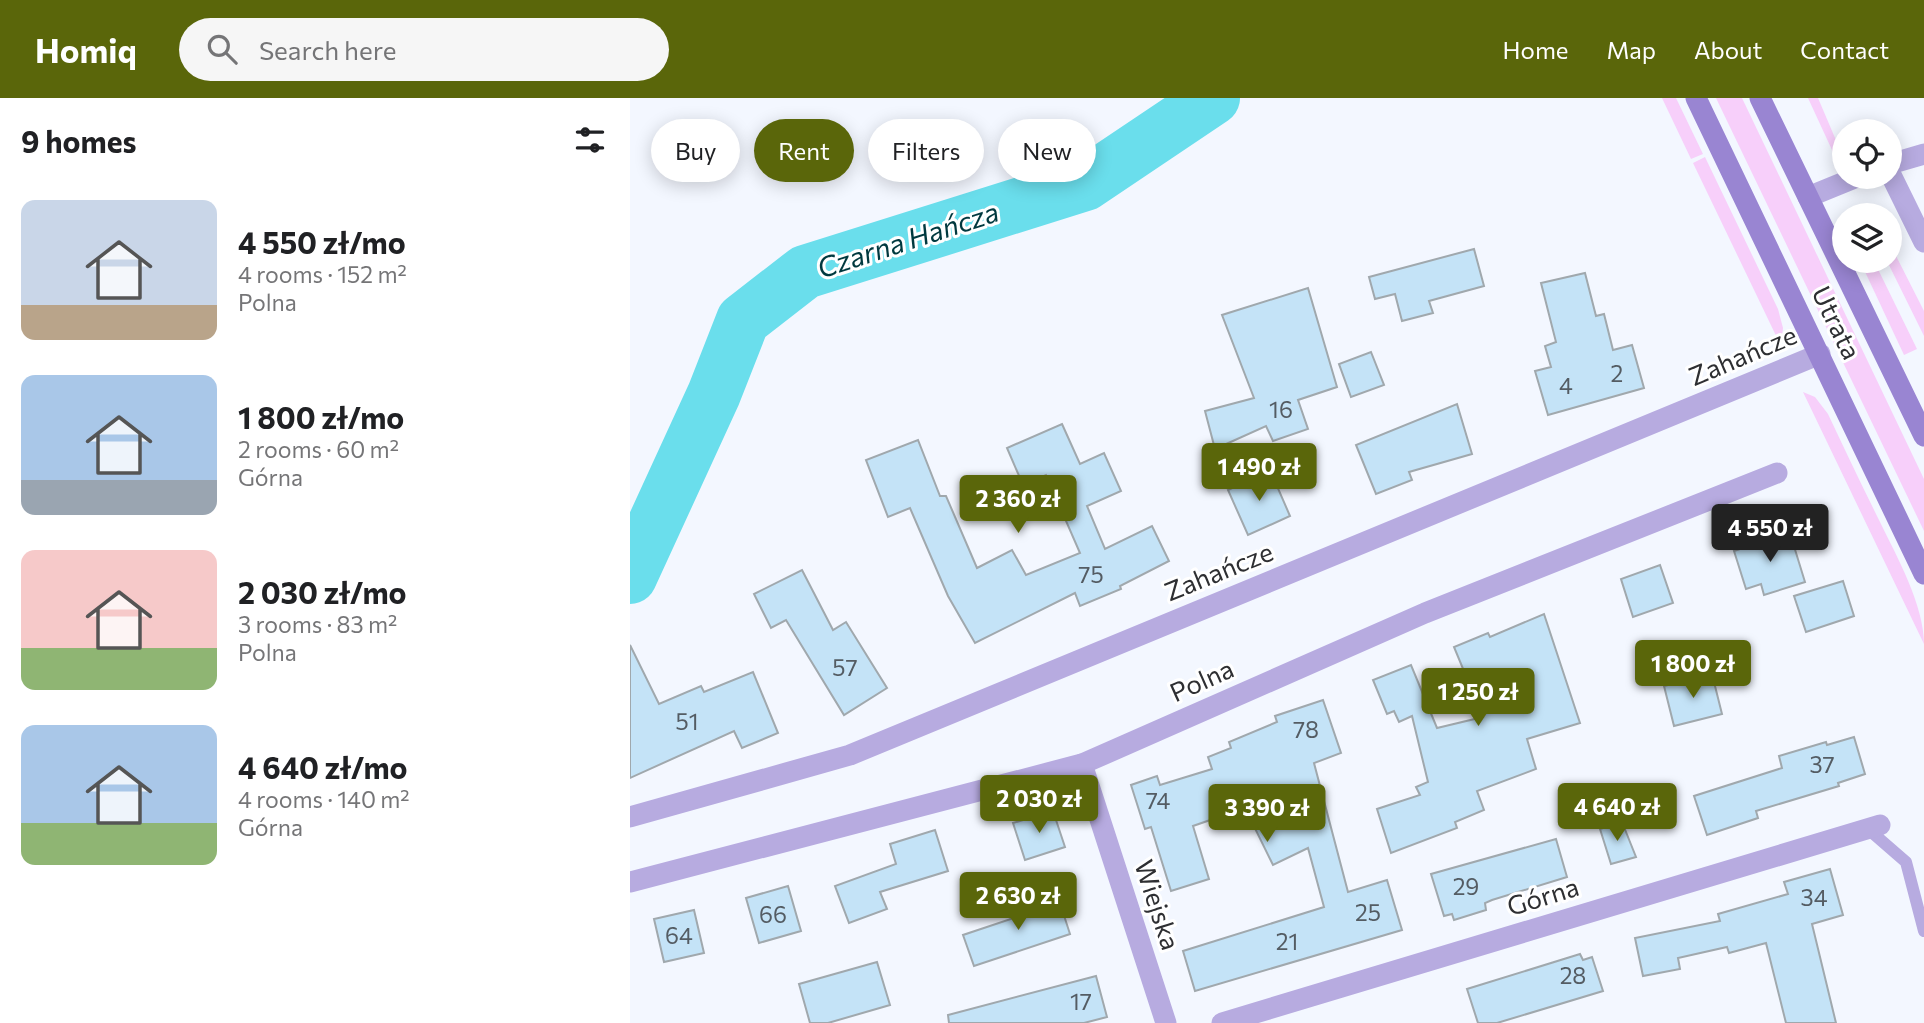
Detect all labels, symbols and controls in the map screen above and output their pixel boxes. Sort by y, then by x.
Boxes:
search box [179,18,669,81]
text: Homiq [35,29,137,70]
icon: search [203,30,241,68]
text: Search here [259,34,396,65]
text: Home [1503,35,1569,64]
text: Map [1607,35,1656,64]
text: About [1694,35,1762,64]
text: Contact [1800,35,1889,64]
chip: Buy [651,119,740,182]
chip: Rent [754,119,854,182]
chip: Filters [868,119,984,182]
chip: New [998,119,1096,182]
map controls [1832,119,1902,273]
button: locate [1832,119,1902,189]
icon: filters [571,121,609,159]
text: 9 homes [21,122,136,159]
water label: Czarna Hańcza [813,194,1003,284]
button: layers [1832,203,1902,273]
text: 4 550 zł/mo [238,223,406,260]
icon: home [77,228,161,312]
text: 4 rooms · 152 m² [238,260,407,288]
street label: Utrata [1806,281,1868,364]
text: Polna [238,288,297,316]
street label: Zahańcze [1684,318,1801,391]
house number: 2 [1611,359,1623,387]
house number: 4 [1559,371,1573,399]
house number: 16 [1269,395,1293,423]
text: 1 800 zł/mo [238,398,404,435]
icon: home [77,403,161,487]
text: 2 rooms · 60 m² [238,435,399,463]
pin: 1 490 zł [1187,444,1331,503]
text: 1 490 zł [1218,452,1300,480]
text: Górna [238,463,303,491]
pin: 2 360 zł [946,476,1090,535]
text: 2 360 zł [976,484,1060,512]
pin: 4 550 zł [1698,504,1842,564]
text: 4 550 zł [1727,513,1813,541]
street label: Zahańcze [1160,535,1277,606]
house number: 75 [1078,560,1104,588]
text: 2 030 zł/mo [238,573,407,610]
icon: home [77,578,161,662]
text: 3 rooms · 83 m² [238,610,397,638]
text: Polna [238,638,297,666]
pin: 1 800 zł [1621,640,1765,700]
text: 1 800 zł [1651,649,1735,677]
street label: Polna [1165,652,1238,707]
house number: 57 [832,653,858,681]
pin: 1 250 zł [1406,668,1550,728]
text: 1 250 zł [1438,677,1518,705]
house number: 51 [675,707,699,735]
house number: 78 [1293,715,1319,743]
text: 4 640 zł/mo [238,748,408,785]
house number: 37 [1809,750,1835,778]
icon: home [77,753,161,837]
pin: 2 030 zł [967,776,1111,835]
text: 2 030 zł [996,784,1082,812]
pin: 3 390 zł [1195,784,1339,844]
pin: 4 640 zł [1545,784,1689,843]
text: 4 rooms · 140 m² [238,785,410,813]
house number: 74 [1146,786,1170,814]
text: 4 640 zł [1574,792,1660,820]
text: 3 390 zł [1224,793,1310,821]
text: Górna [238,813,303,841]
street label: Wiejska [1129,855,1188,954]
street label: Górna [1503,870,1582,921]
pin: 2 630 zł [946,872,1090,932]
house number: 29 [1453,872,1479,900]
text: 2 630 zł [976,881,1060,909]
house number: 34 [1801,883,1828,911]
house number: 25 [1355,898,1381,926]
house number: 66 [759,900,787,928]
house number: 64 [665,921,693,949]
house number: 21 [1276,927,1298,955]
house number: 28 [1560,961,1586,989]
house number: 17 [1070,987,1092,1015]

